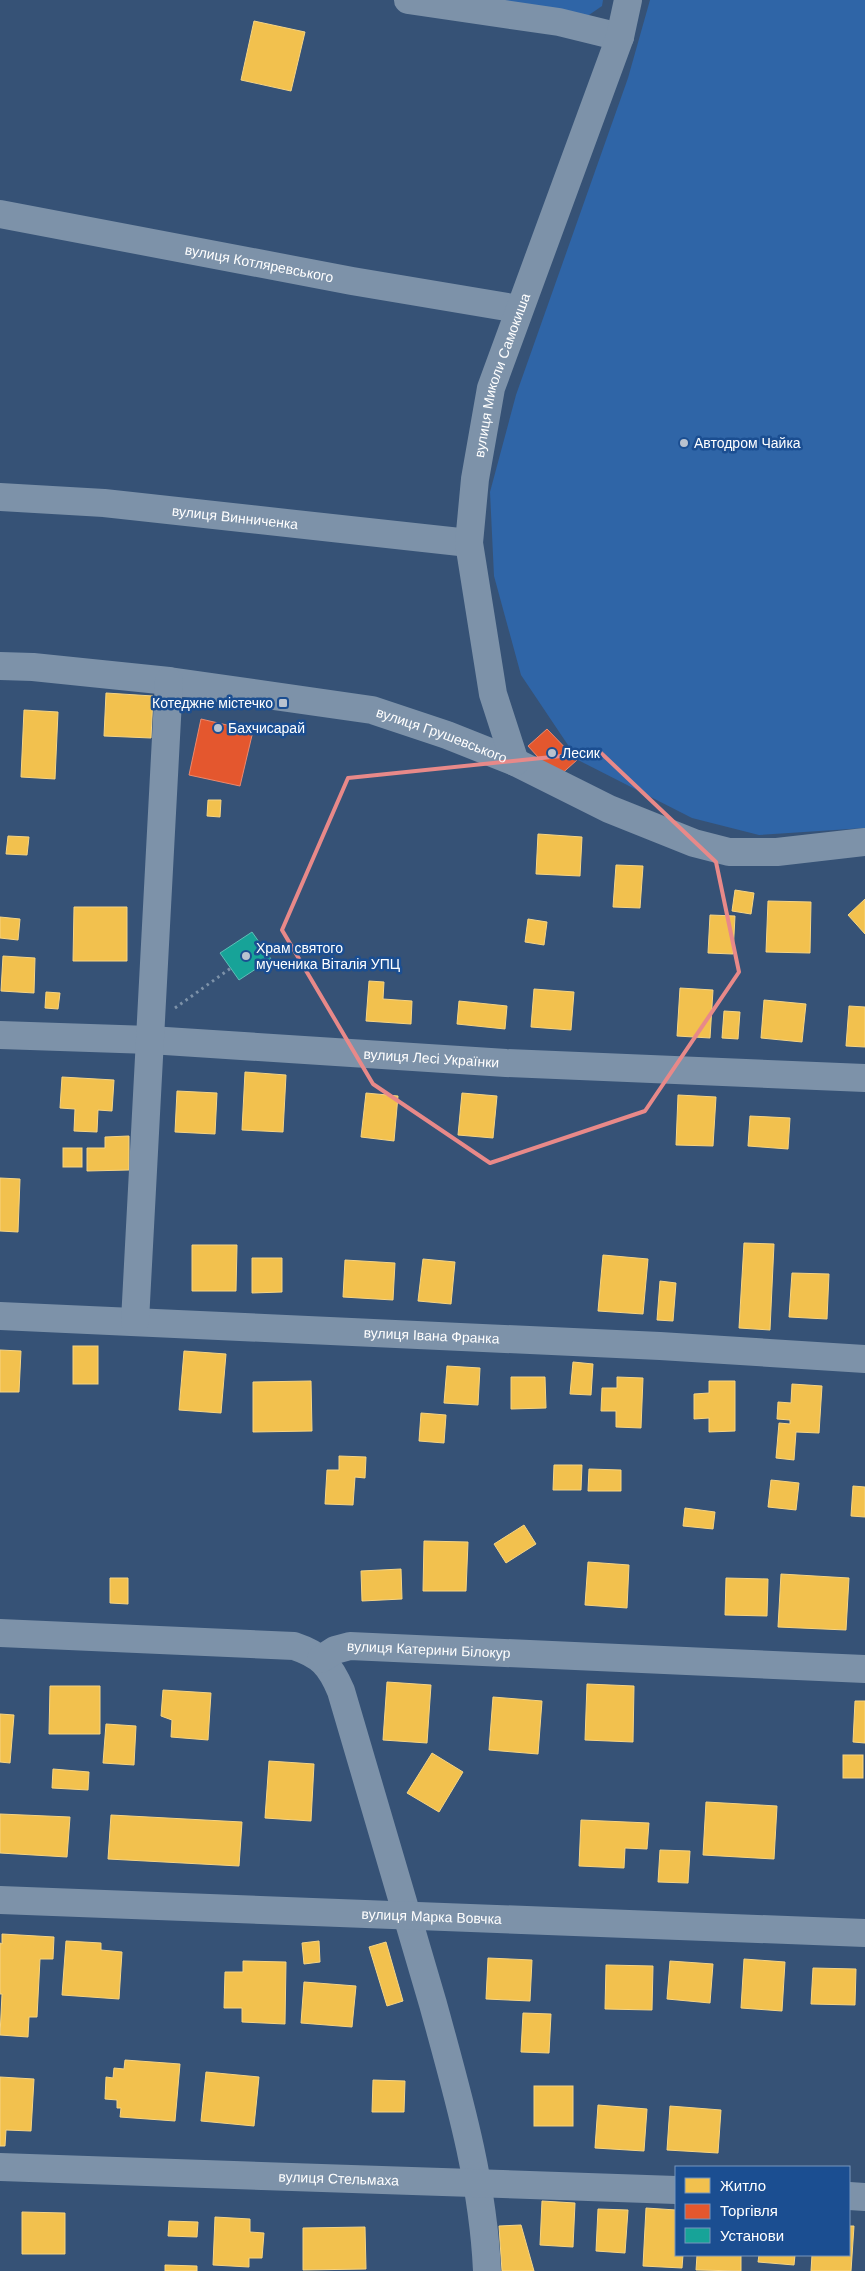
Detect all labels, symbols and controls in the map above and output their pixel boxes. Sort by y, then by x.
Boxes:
street label: вулиця Котляревського [184,241,335,285]
street label: вулиця Миколи Самокиша [471,291,533,459]
place label: Автодром Чайка [694,435,801,451]
marker: Автодром Чайка [678,437,690,449]
street label: вулиця Винниченка [171,502,299,532]
place label: Котеджне містечко [152,695,273,711]
marker: Котеджне містечко [277,697,289,709]
street label: вулиця Грушевського [374,704,510,766]
place label: Бахчисарай [228,720,305,736]
marker: Бахчисарай [212,722,224,734]
place label: Лесик [562,745,601,761]
marker: Лесик [546,747,558,759]
place label: Храм святого мученика Віталія УПЦ [256,940,401,972]
marker: Храм святого мученика Віталія УПЦ [240,950,252,962]
street label: вулиця Лесі Українки [363,1046,500,1071]
street label: вулиця Івана Франка [363,1325,500,1347]
street label: вулиця Катерини Білокур [347,1638,511,1661]
street label: вулиця Марка Вовчка [361,1906,502,1927]
legend [675,2166,850,2256]
street label: вулиця Стельмаха [278,2168,400,2189]
text: Житло [720,2177,766,2194]
text: Торгівля [720,2202,778,2219]
text: Установи [720,2227,784,2244]

